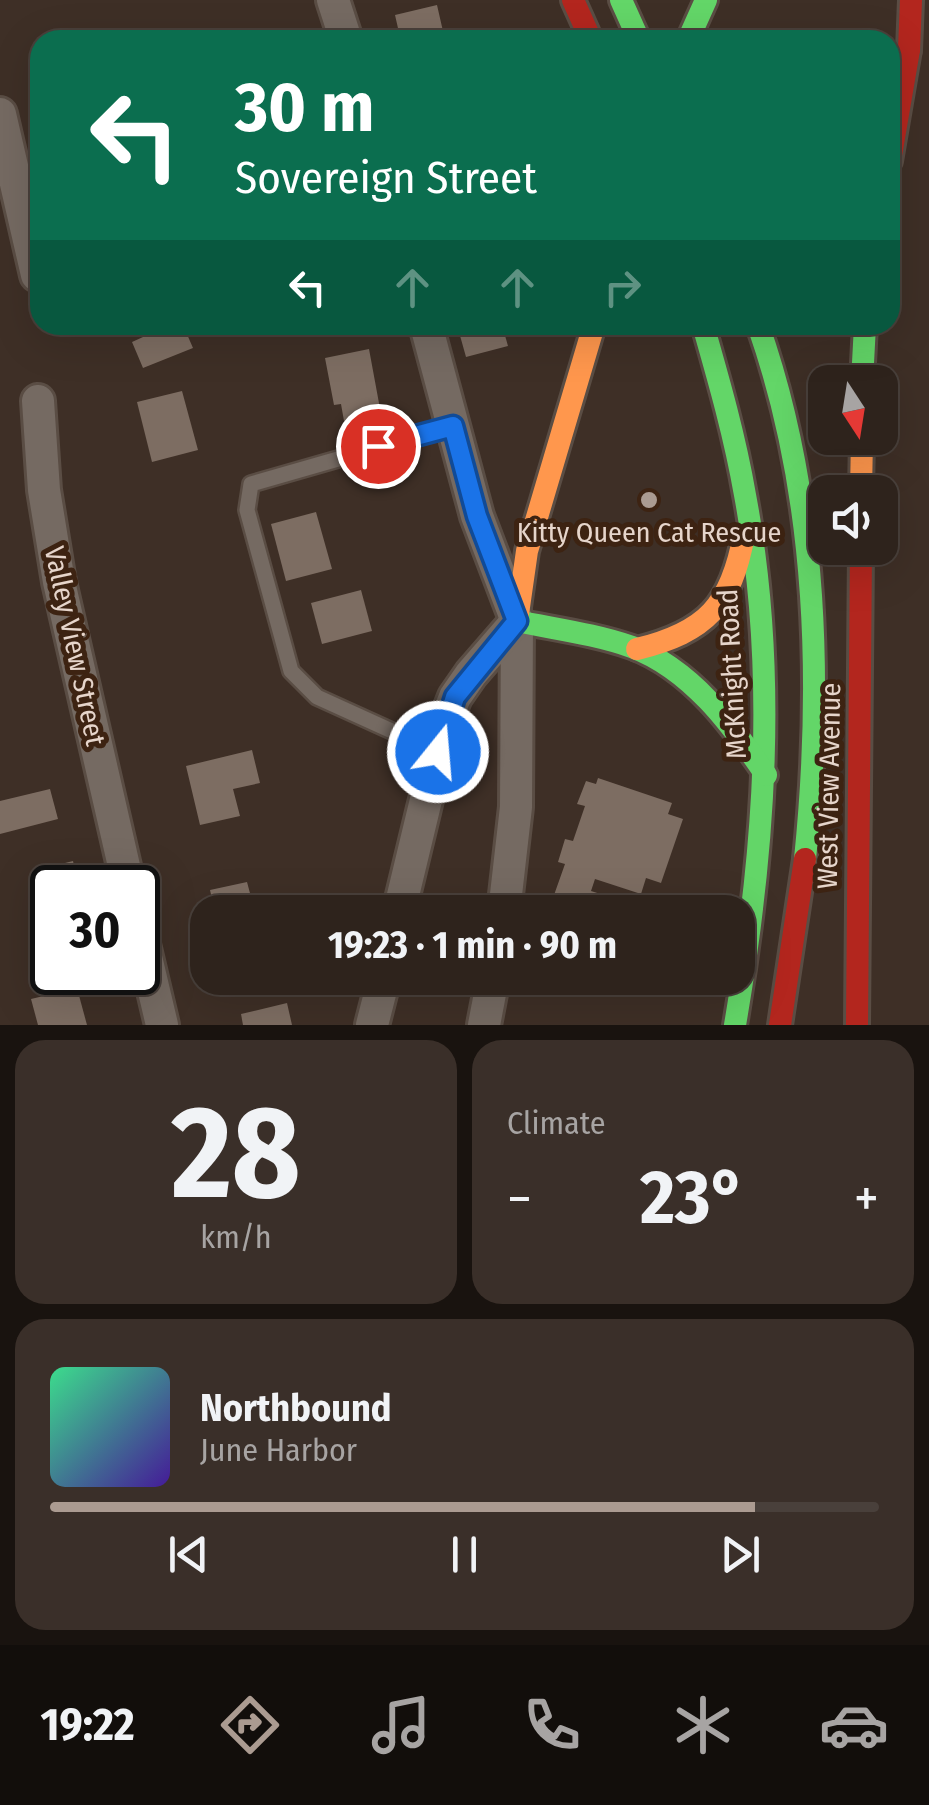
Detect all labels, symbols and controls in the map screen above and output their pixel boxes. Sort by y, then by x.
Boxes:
text: 30 m [235,66,374,150]
icon: left [70,70,200,200]
text: Sovereign Street [235,151,537,205]
icon: left [280,260,335,315]
icon: ahead [385,260,440,315]
icon: ahead [490,260,545,315]
icon: right [595,260,650,315]
north arrow [808,365,898,455]
map controls [808,365,898,565]
pin [336,404,421,489]
icon: arrive [351,419,406,474]
button: sound [808,475,898,565]
marker: Kitty Queen Cat Rescue [638,489,660,511]
place label: Kitty Queen Cat Rescue [517,516,781,549]
street label: Valley View Street [38,543,112,749]
street label: McKnight Road [711,588,753,760]
street label: West View Avenue [811,683,847,889]
position arrow [386,700,490,804]
speed limit sign: 30 [30,865,160,995]
text: 19:23 · 1 min · 90 m [328,922,617,968]
text: 28 [172,1075,300,1231]
text: Climate [507,1104,606,1142]
text: 23° [640,1153,746,1243]
text: − [507,1166,532,1232]
text: + [854,1166,879,1232]
text: km/h [200,1218,272,1256]
text: Northbound [200,1385,392,1431]
text: June Harbor [200,1431,357,1469]
icon: previous [161,1527,216,1582]
icon: pause [437,1527,492,1582]
icon: next [713,1527,768,1582]
icon: directions [215,1690,285,1760]
icon: music [366,1690,436,1760]
icon: phone [517,1690,587,1760]
icon: climate [668,1690,738,1760]
icon: car [819,1690,889,1760]
text: 19:22 [40,1698,135,1752]

